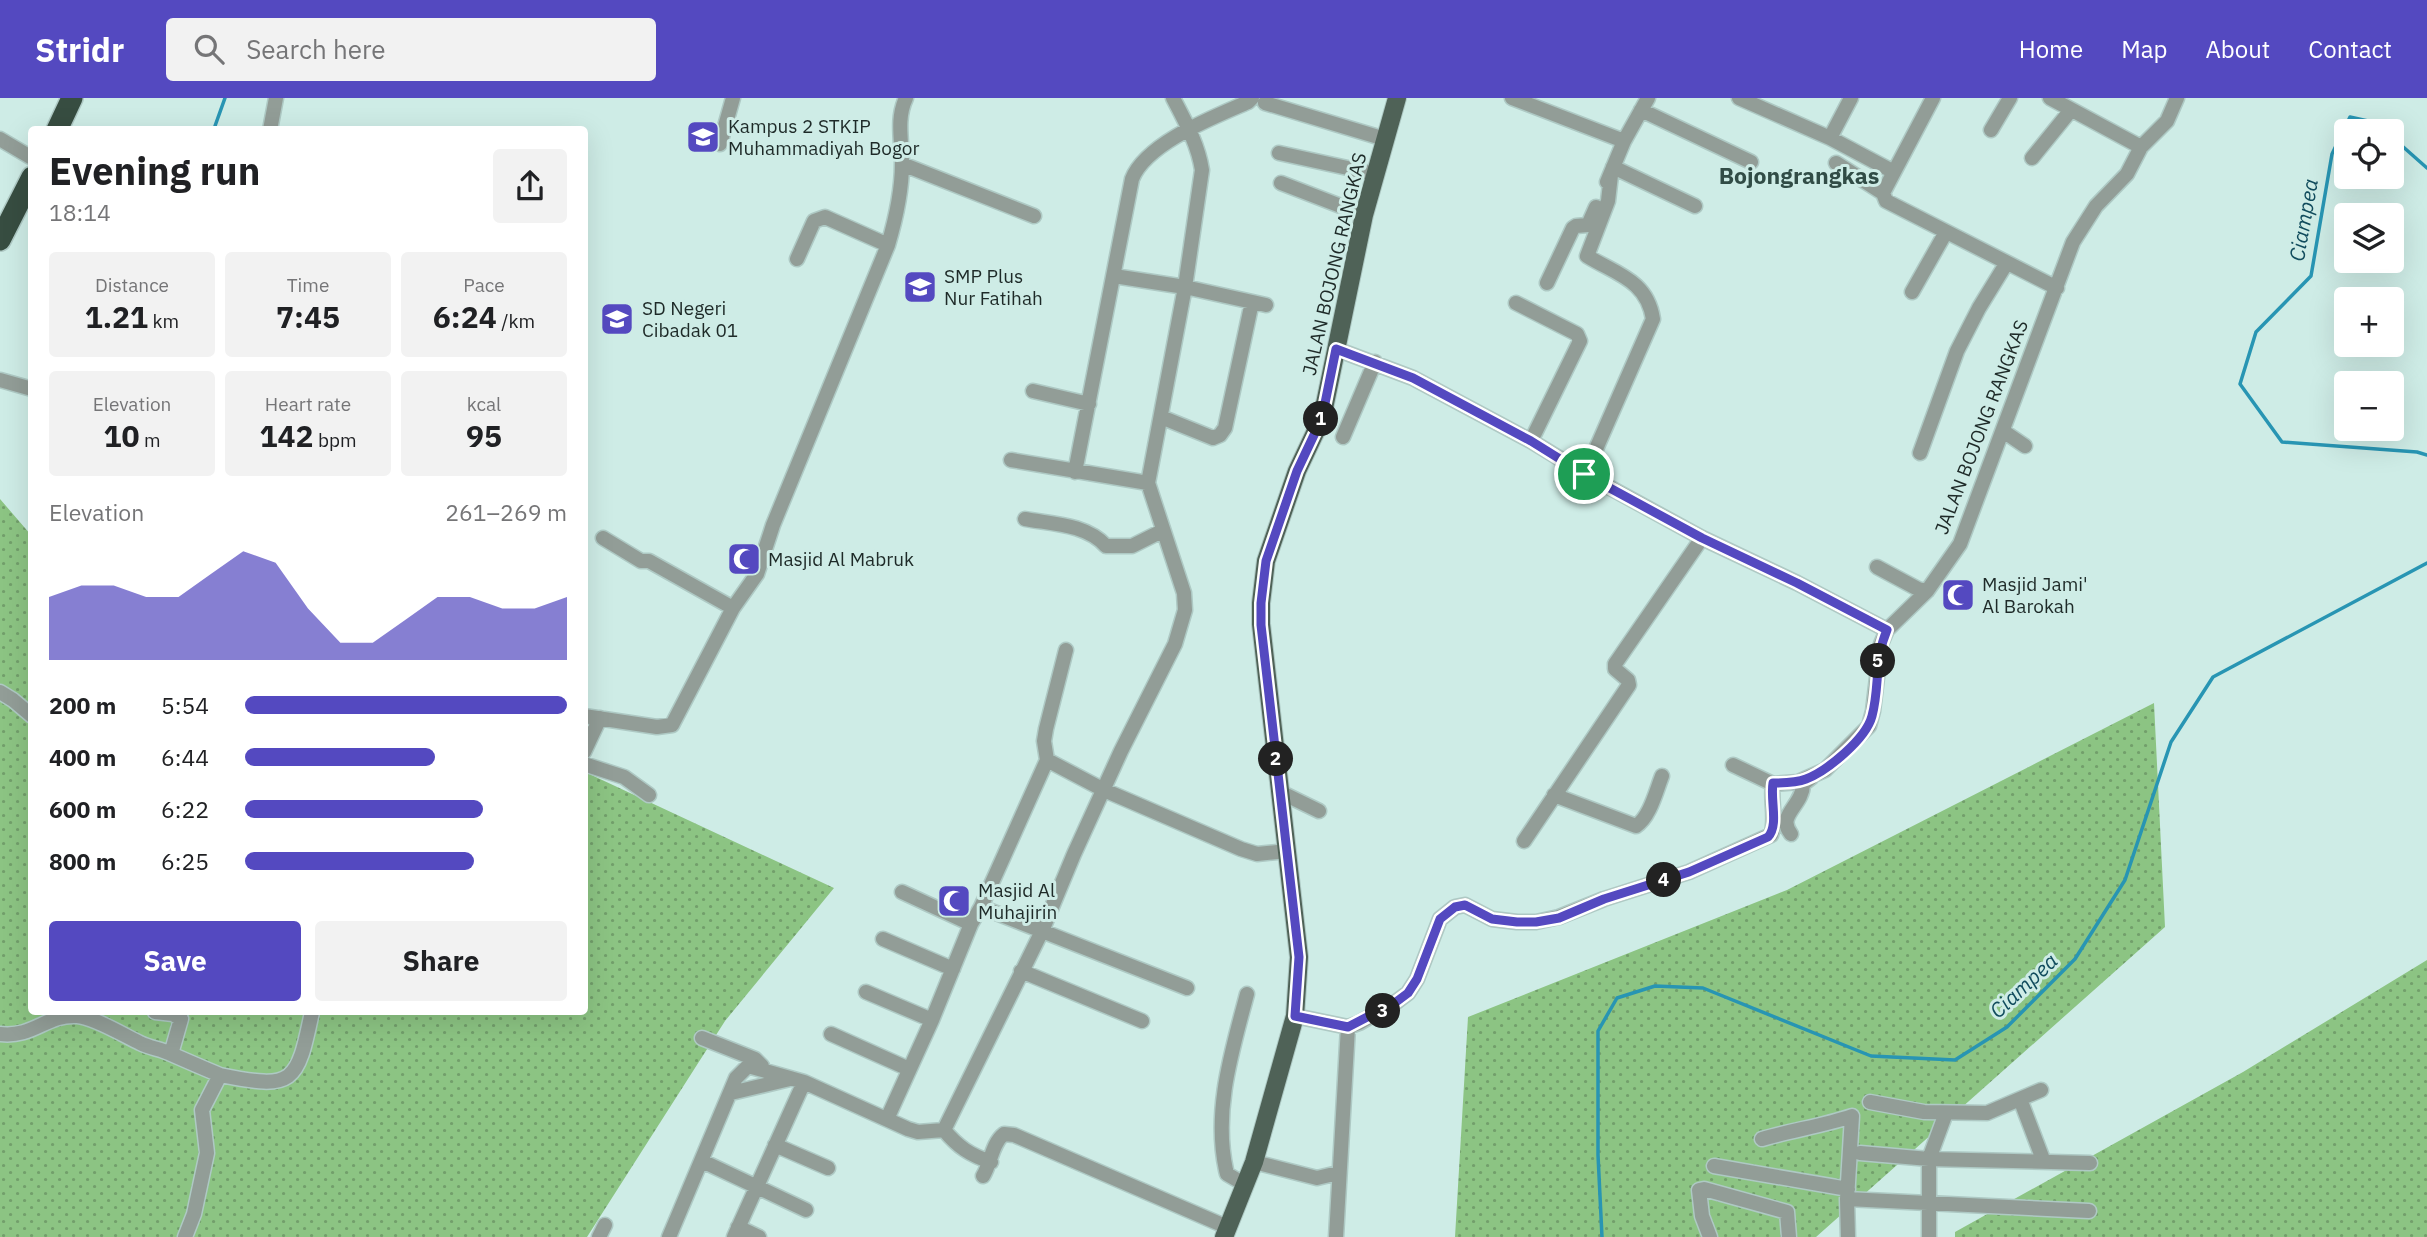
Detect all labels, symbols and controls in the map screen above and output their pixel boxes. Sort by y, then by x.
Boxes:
search box [166,18,656,81]
text: Stridr [35,28,124,71]
icon: search [190,30,228,68]
text: Search here [246,32,386,66]
text: Home [2019,33,2083,65]
text: Map [2121,33,2167,65]
text: About [2205,33,2270,65]
text: Contact [2308,33,2392,65]
place label: Kampus 2 STKIP Muhammadiyah Bogor [728,114,919,160]
school or university icon: Kampus 2 STKIP Muhammadiyah Bogor [684,118,722,156]
map controls [2334,119,2404,441]
button: locate [2334,119,2404,189]
text: Evening run [49,146,260,195]
button: share [493,149,567,223]
street label: JALAN BOJONG RANGKAS [1297,150,1371,378]
district label: Bojongrangkas [1719,160,1879,190]
water label: Ciampea [2282,176,2324,263]
text: 18:14 [49,197,111,227]
button: layers [2334,203,2404,273]
place label: SMP Plus Nur Fatihah [944,264,1043,310]
school or university icon: SMP Plus Nur Fatihah [901,268,939,306]
text: Distance [95,273,169,297]
text: Time [287,273,329,297]
text: Pace [463,273,505,297]
button: + [2334,287,2404,357]
place label: SD Negeri Cibadak 01 [642,296,738,342]
text: 1.21 [85,297,148,336]
text: 7:45 [276,297,340,336]
text: 6:24 [433,297,497,336]
school or university icon: SD Negeri Cibadak 01 [598,300,636,338]
text: km [148,309,179,333]
text: /km [497,309,535,333]
street label: JALAN BOJONG RANGKAS [1929,316,2033,538]
button: − [2334,371,2404,441]
text: Elevation [93,392,171,416]
text: Heart rate [265,392,351,416]
text: kcal [467,392,501,416]
pin: 1 [1304,402,1338,436]
text: 1 [1315,406,1326,430]
text: 10 [103,416,139,455]
text: 142 [259,416,313,455]
text: 95 [466,416,502,455]
text: m [139,428,161,452]
text: bpm [313,428,357,452]
pin [1554,444,1614,504]
icon: arrive [1565,455,1603,493]
text: Elevation [49,497,144,527]
text: 261–269 m [445,497,567,527]
mosque icon: Masjid Al Mabruk [725,540,763,578]
place label: Masjid Al Mabruk [768,547,914,571]
place label: Masjid Jami' Al Barokah [1982,572,2088,618]
mosque icon: Masjid Jami' Al Barokah [1939,576,1977,614]
pin: 5 [1860,644,1896,678]
text: 5 [1872,648,1883,672]
text: 200 m [49,690,116,720]
text: 5:54 [161,690,209,720]
text: 400 m [49,742,116,772]
text: 6:44 [161,742,209,772]
pin: 2 [1258,742,1294,776]
text: 2 [1270,746,1281,770]
text: 600 m [49,794,116,824]
text: 6:22 [161,794,209,824]
text: 800 m [49,846,116,876]
text: 6:25 [161,846,209,876]
pin: 4 [1646,862,1682,898]
text: 4 [1658,867,1669,891]
place label: Masjid Al Muhajirin [978,878,1057,924]
mosque icon: Masjid Al Muhajirin [935,882,973,920]
button: Save [49,921,301,1001]
button: Share [315,921,567,1001]
water label: Ciampea [1983,947,2063,1024]
pin: 3 [1366,993,1400,1028]
text: 3 [1377,998,1388,1022]

